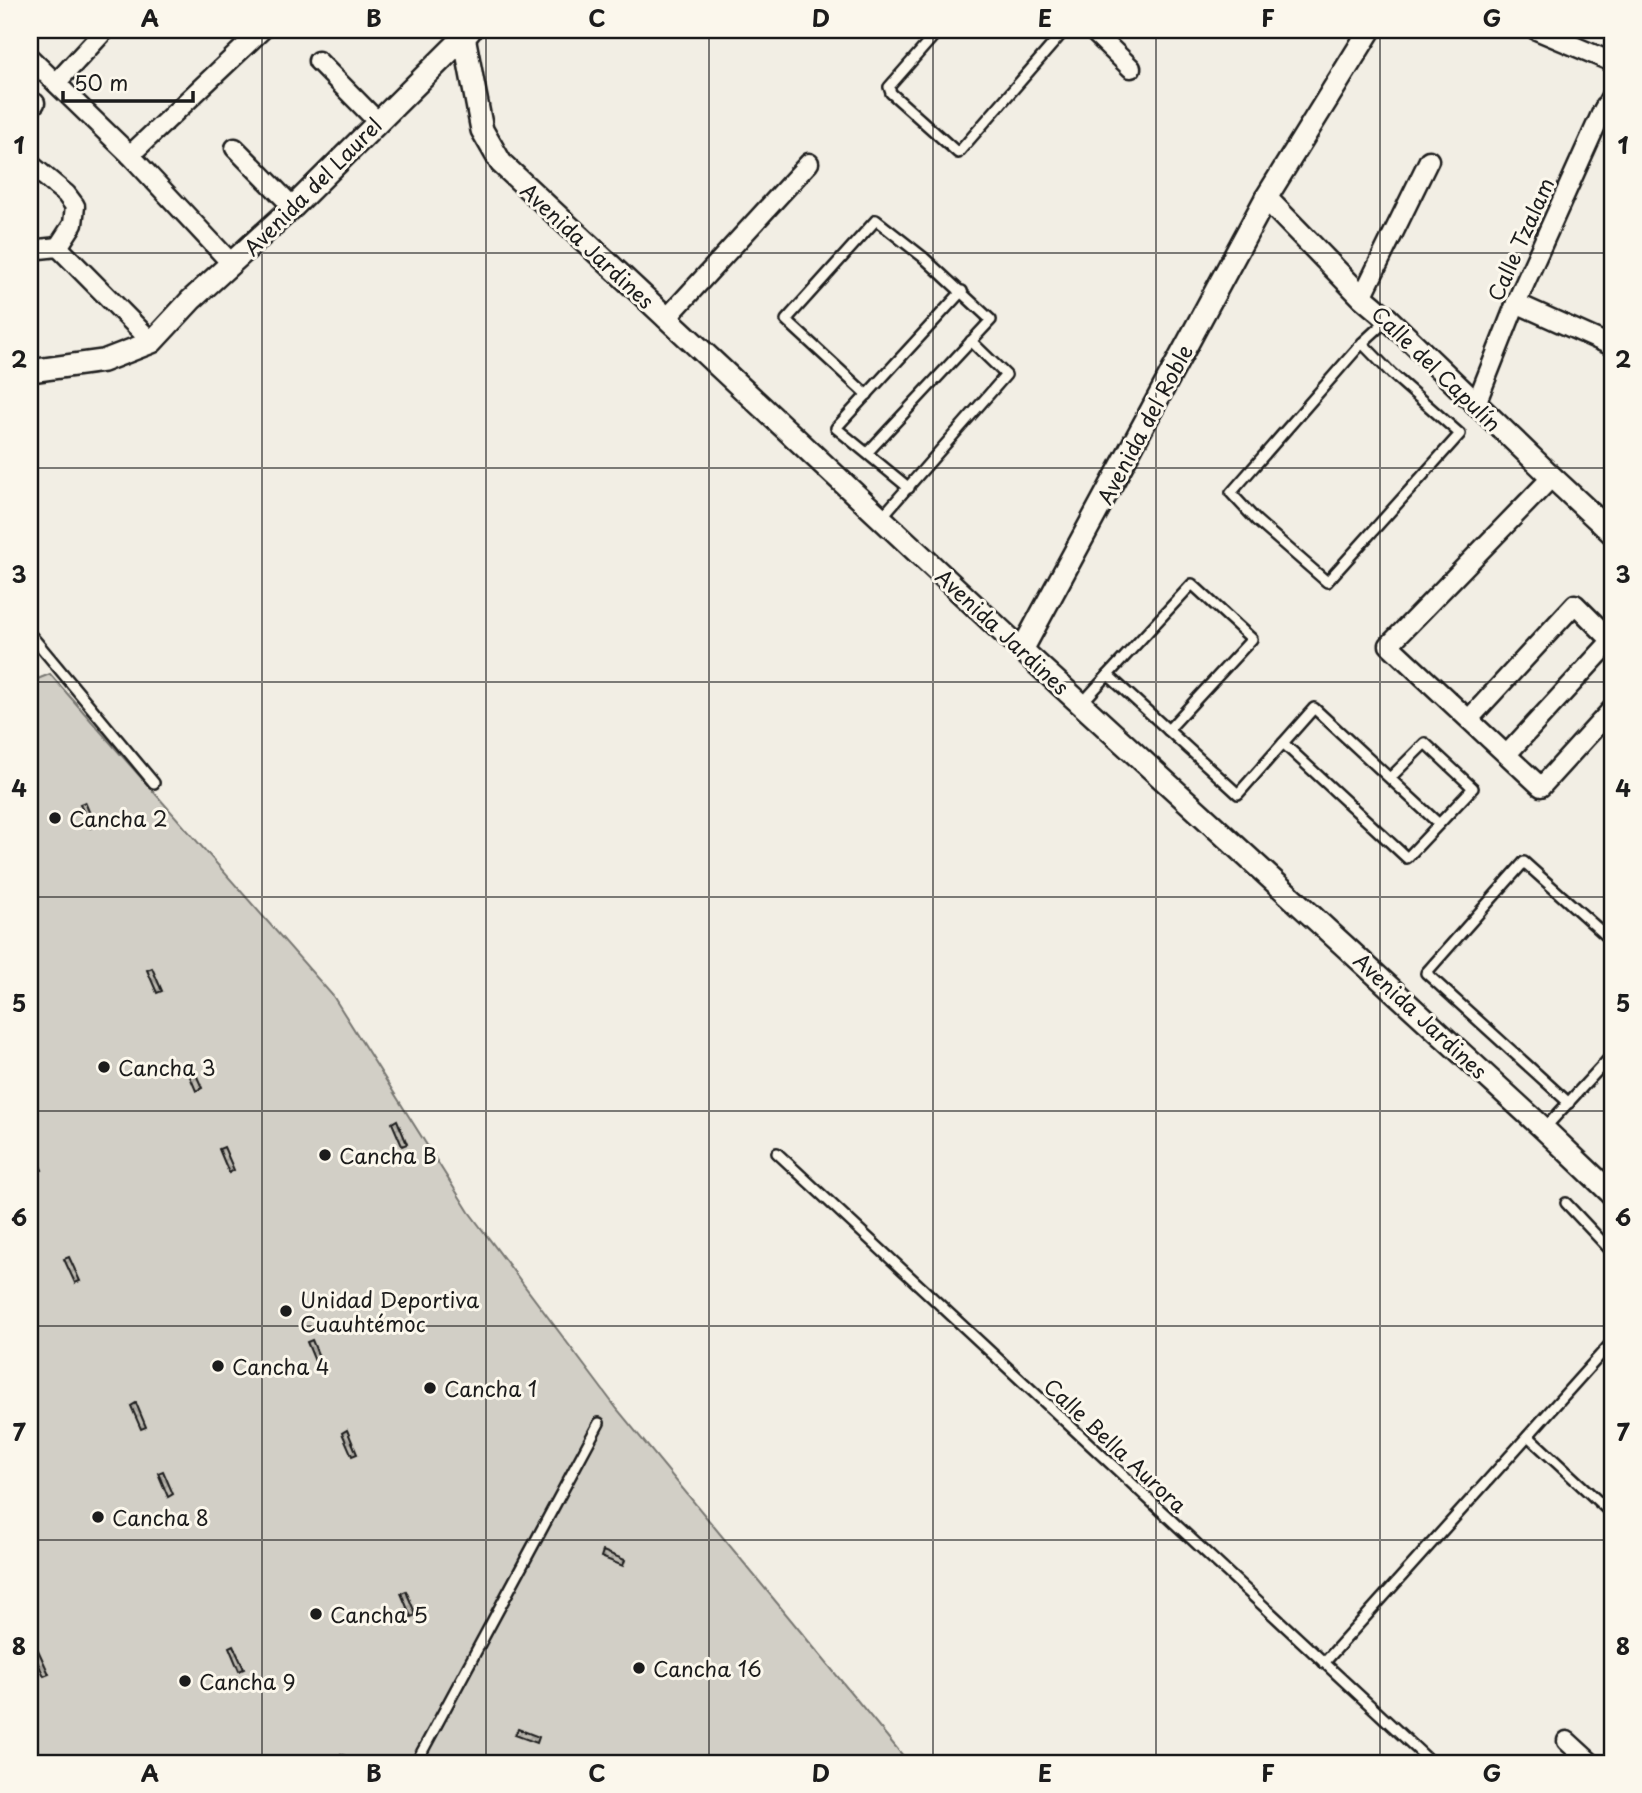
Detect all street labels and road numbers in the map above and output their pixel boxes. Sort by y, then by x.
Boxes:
street label: Avenida del Laurel [236,110,388,262]
street label: Calle Tzalam [1478,172,1562,306]
street label: Avenida Jardines [514,174,662,316]
street label: Calle del Capulín [1365,298,1509,438]
street label: Avenida del Roble [1088,338,1200,510]
street label: Avenida Jardines [929,560,1077,702]
street label: Avenida Jardines [1347,944,1495,1086]
street label: Calle Bella Aurora [1037,1370,1195,1520]

